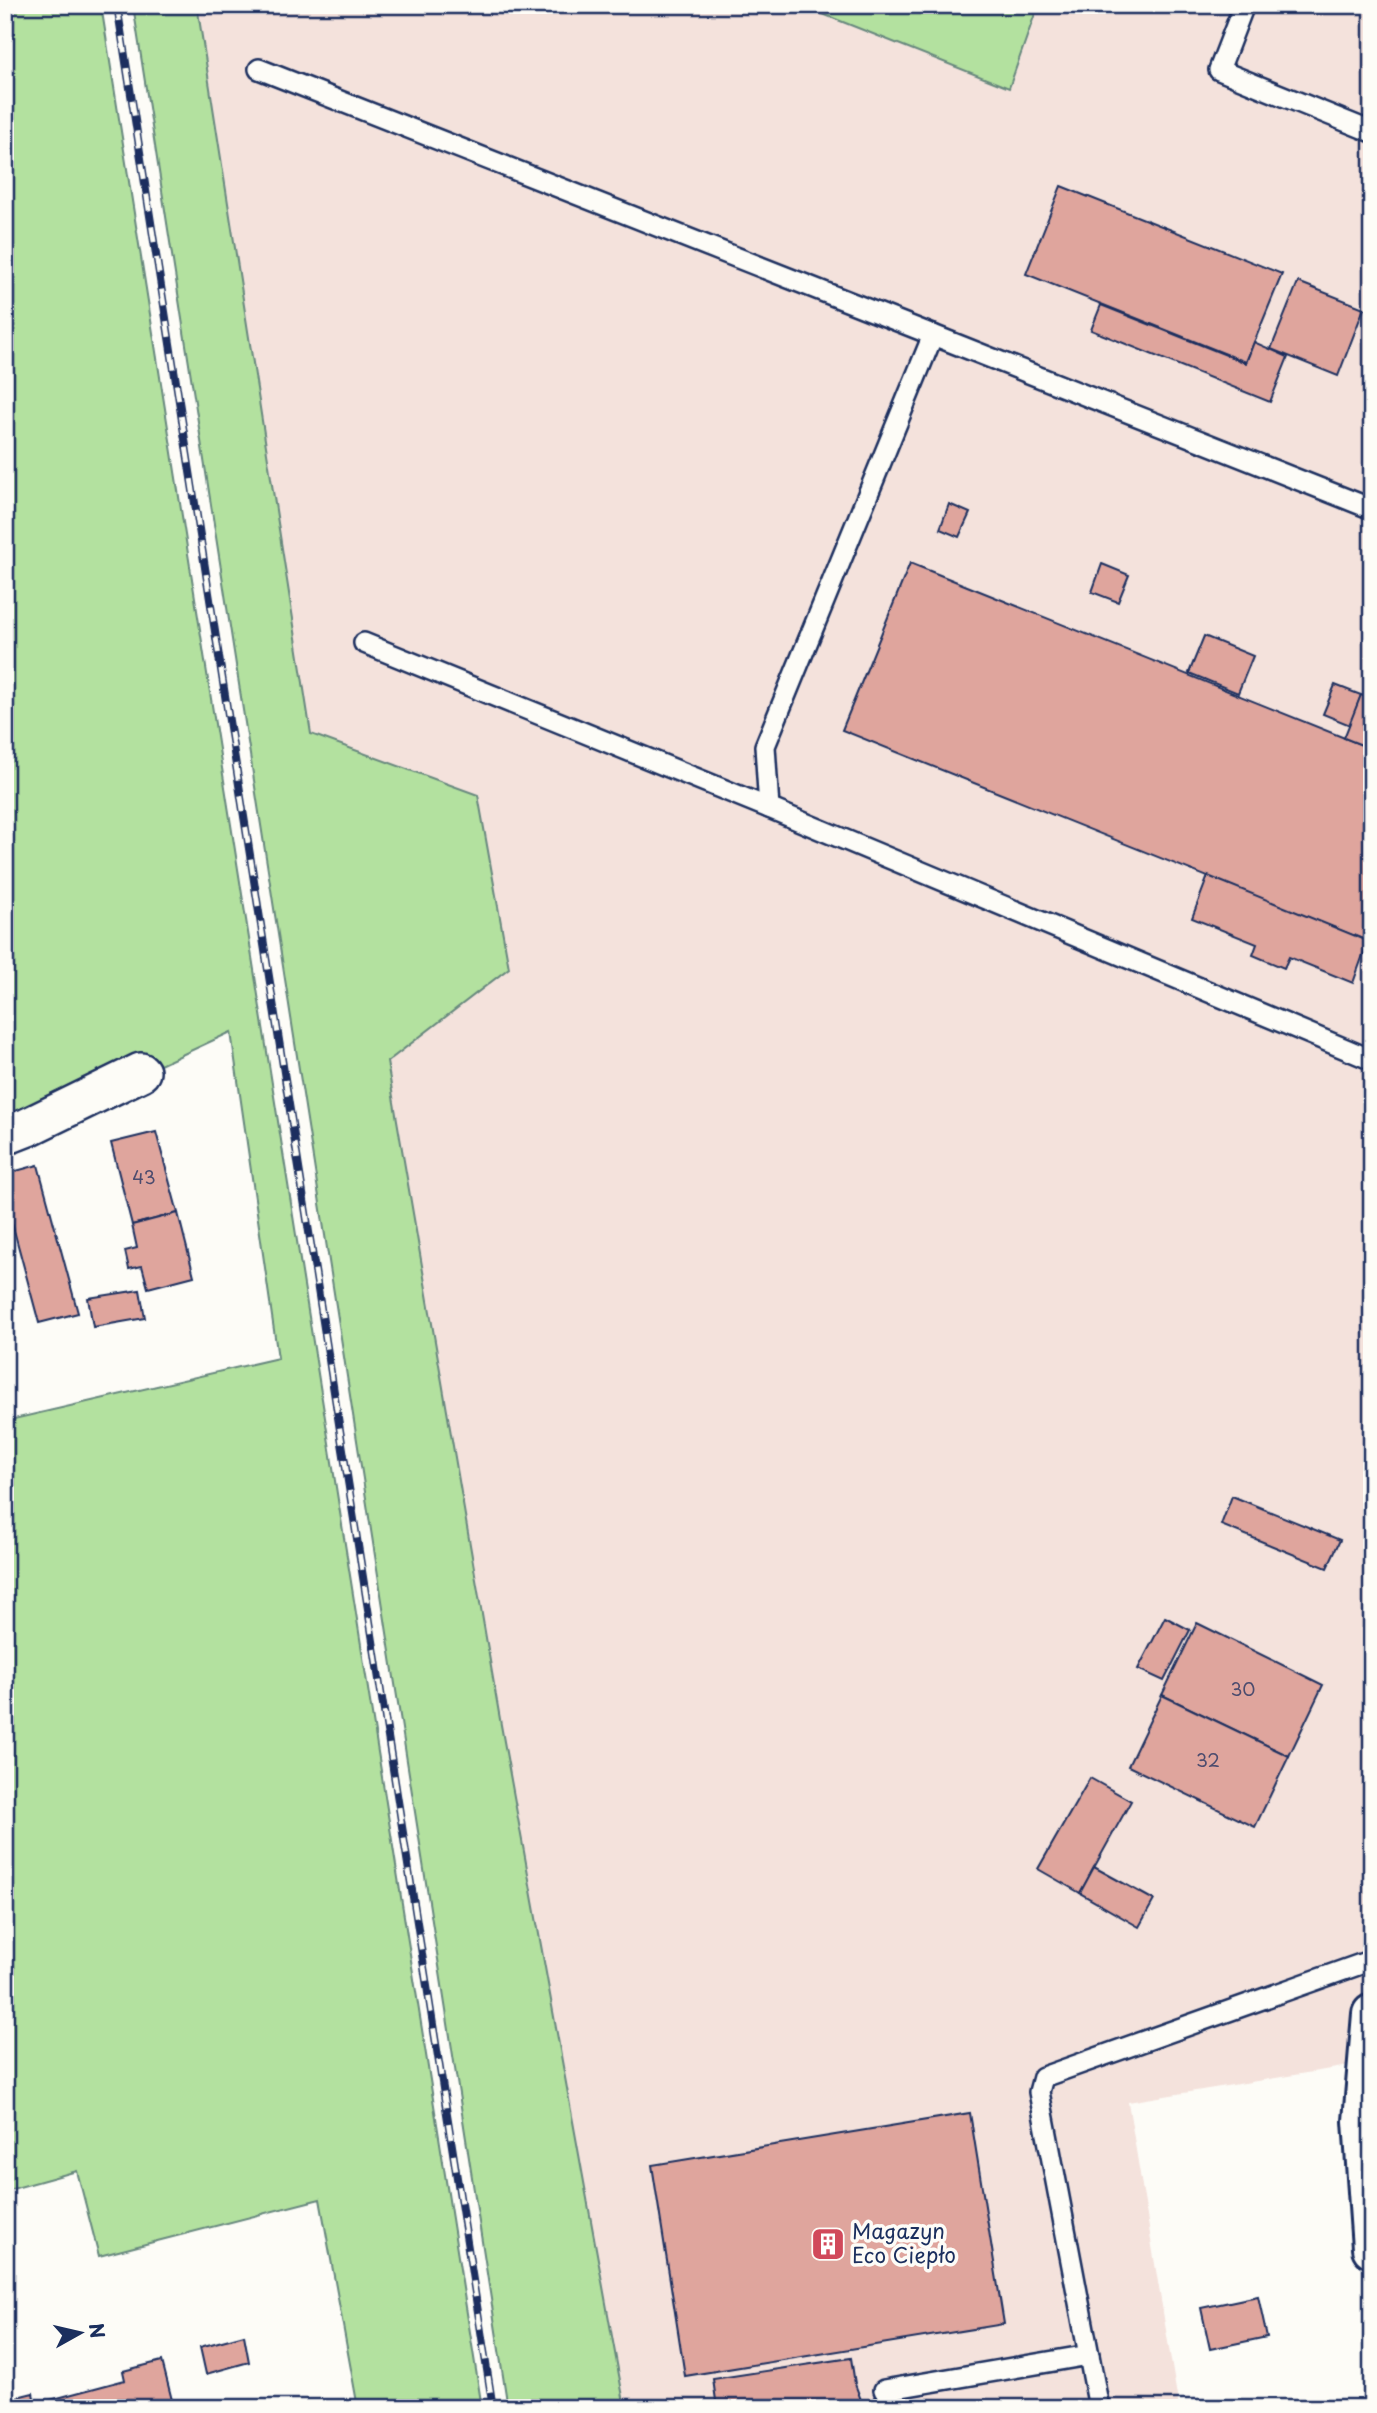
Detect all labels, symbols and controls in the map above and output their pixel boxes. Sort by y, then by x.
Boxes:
house number: 43 [132,1163,156,1190]
house number: 30 [1230,1675,1256,1702]
house number: 32 [1196,1746,1220,1773]
place label: Magazyn Eco Ciepło [852,2214,956,2270]
building icon: Magazyn Eco Ciepło [809,2225,847,2263]
north arrow [46,2298,116,2368]
text: N [83,2321,113,2340]

